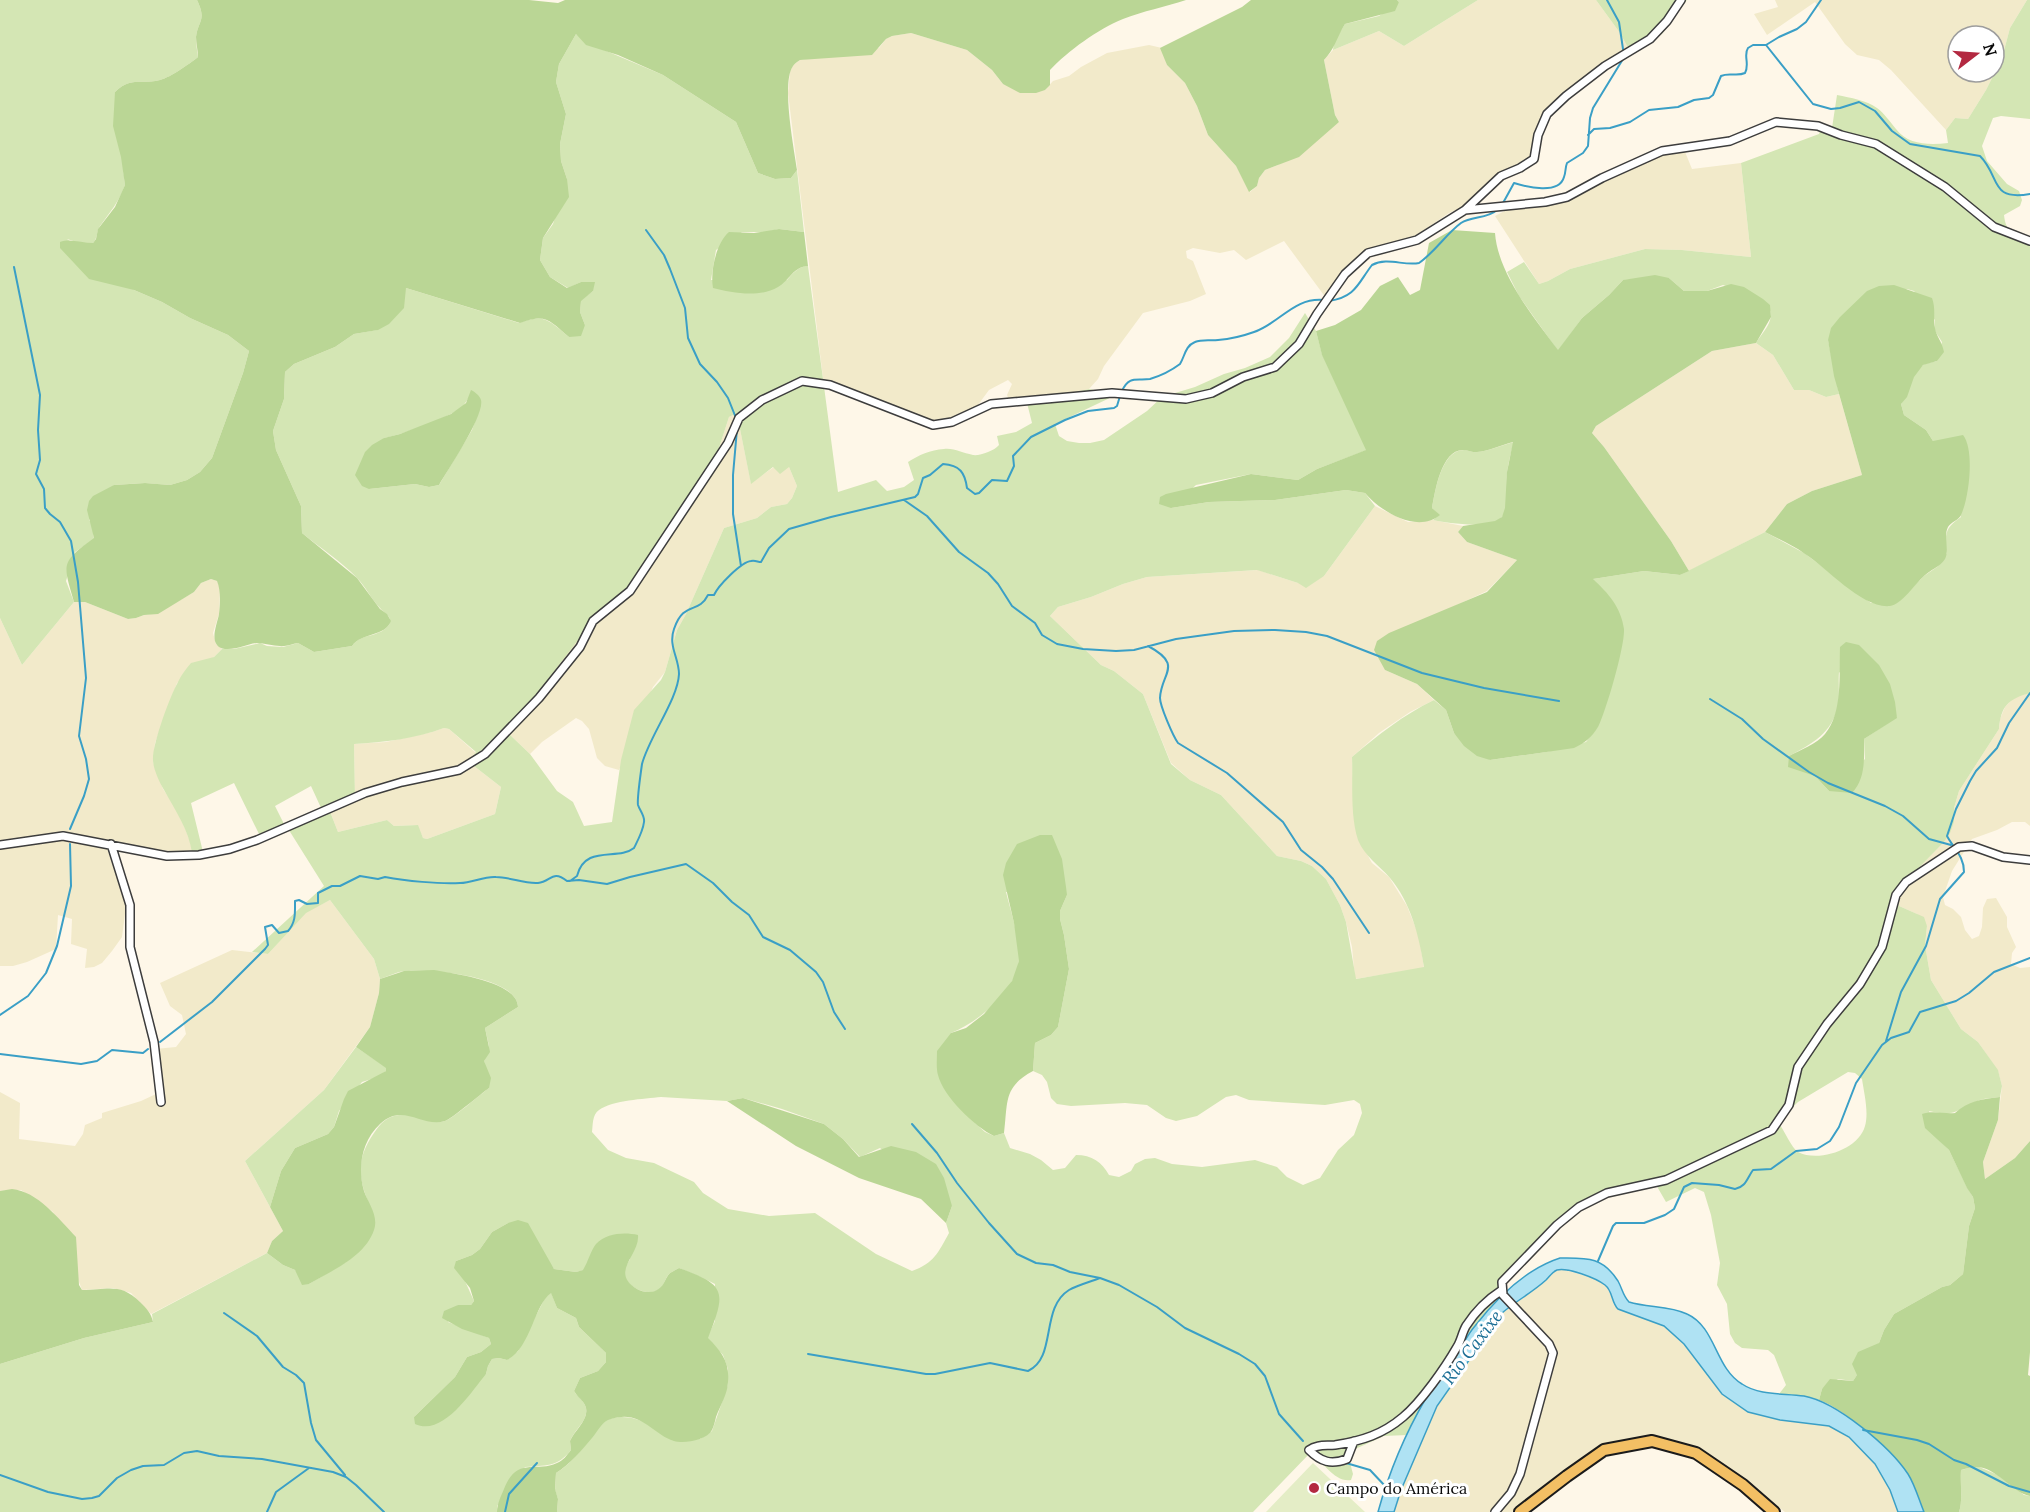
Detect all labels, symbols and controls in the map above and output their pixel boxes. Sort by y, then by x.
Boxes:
north arrow [1946,24,2006,84]
text: N [1979,41,2002,58]
water label: Rio Caxixe [1437,1305,1507,1389]
place label: Campo do América [1326,1478,1467,1498]
marker: Campo do América [1307,1481,1321,1495]

